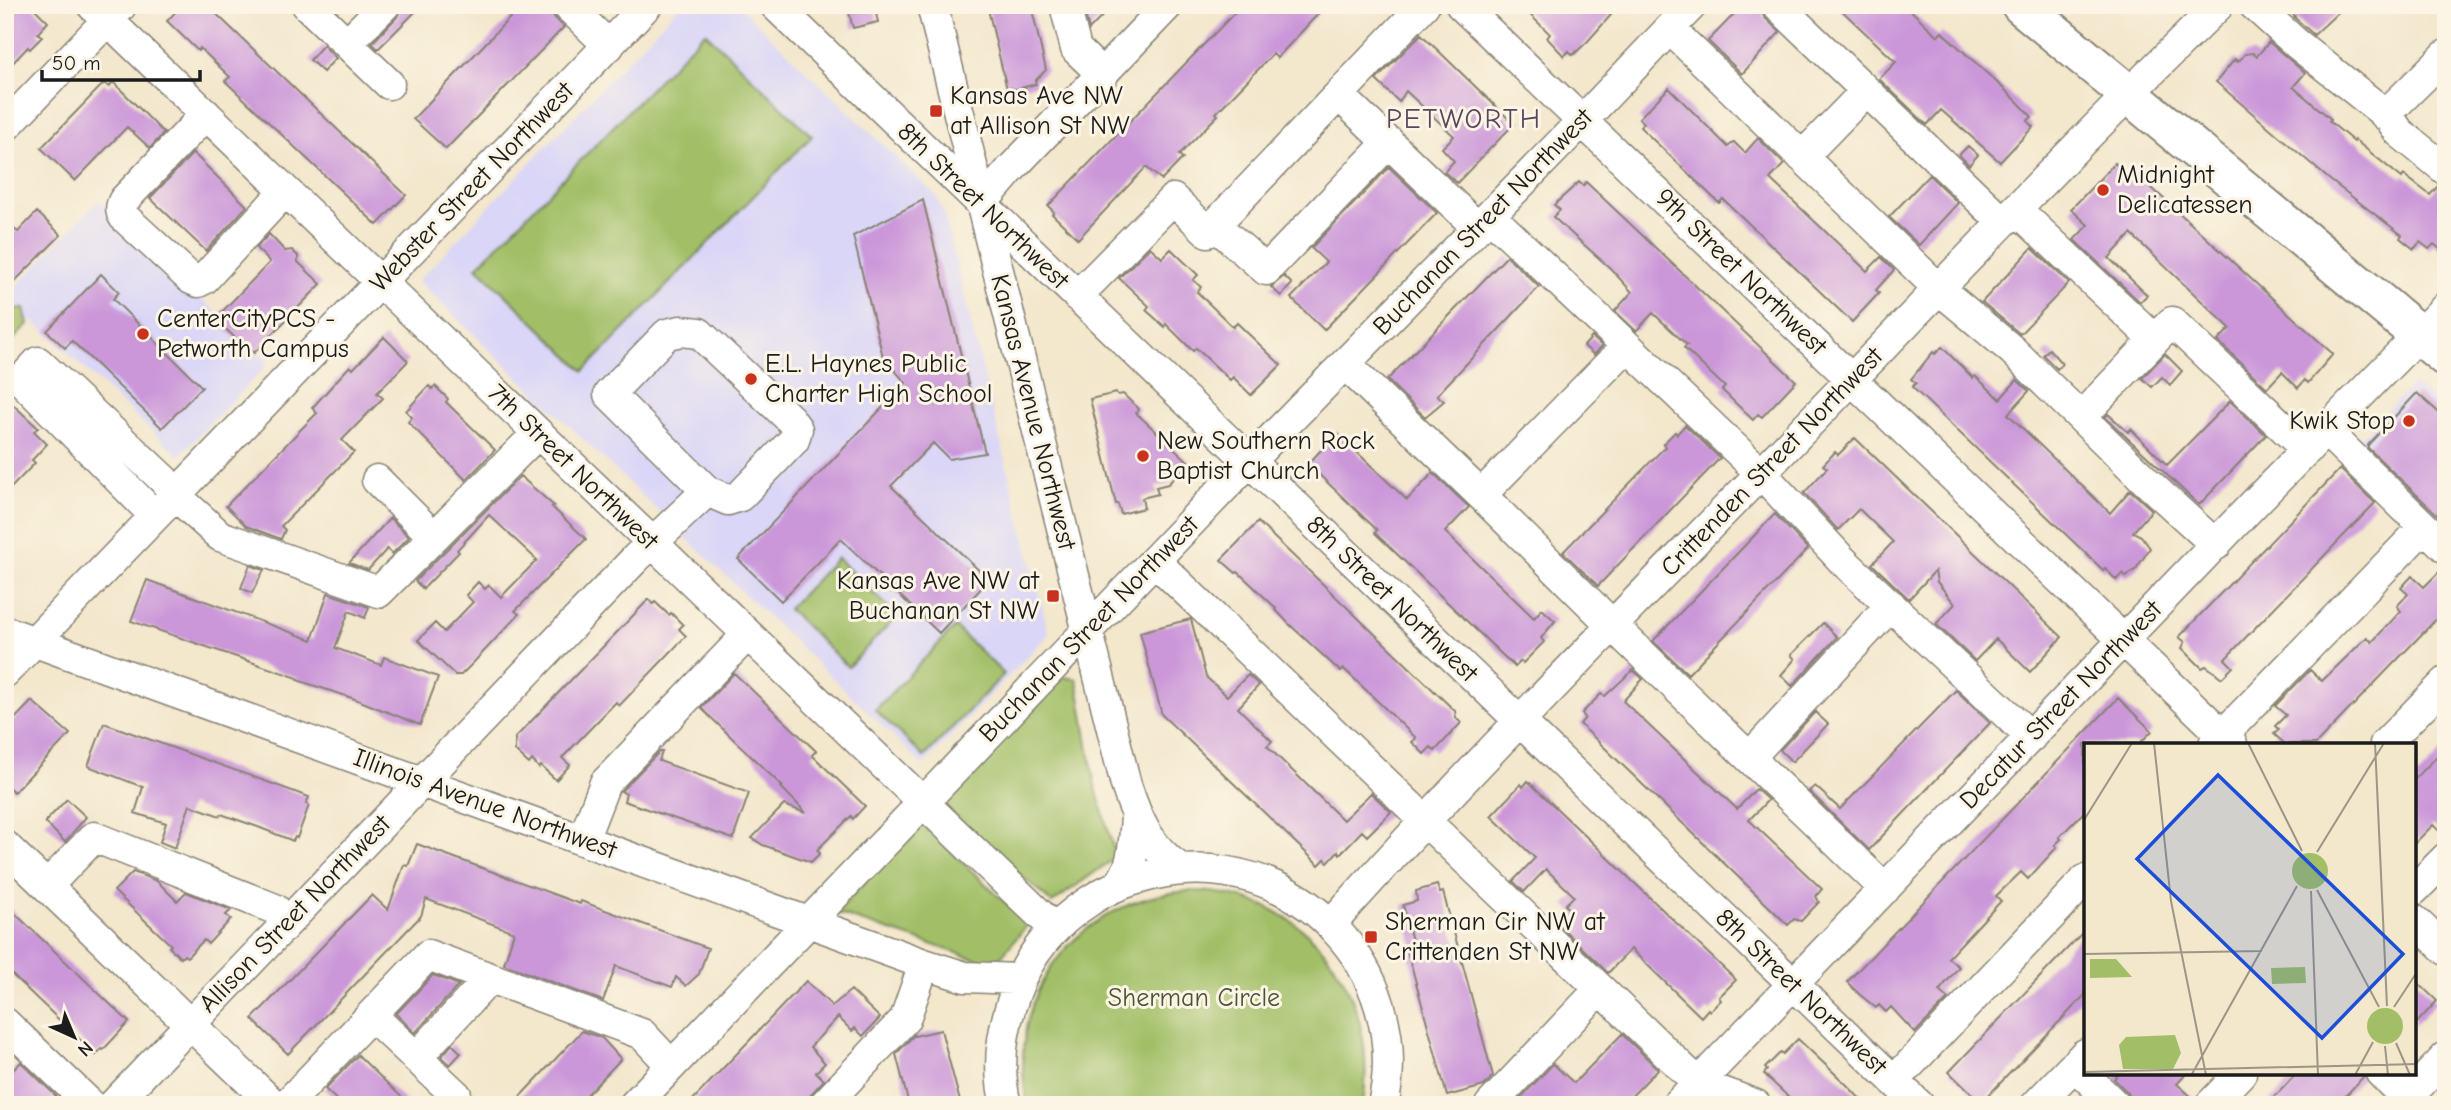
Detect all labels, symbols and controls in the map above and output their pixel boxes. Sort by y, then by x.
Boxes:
scale bar [42,38,200,82]
text: 50 m [52,51,101,75]
street label: Webster Street Northwest [364,75,581,298]
place label: Kansas Ave NW at Allison St NW [950,81,1130,141]
street label: Buchanan Street Northwest [1367,102,1600,341]
marker: Kansas Ave NW at Allison St NW [928,103,944,119]
district label: PETWORTH [1386,103,1542,135]
street label: 8th Street Northwest [891,117,1076,296]
place label: Midnight Delicatessen [2117,160,2253,220]
marker: Midnight Delicatessen [2095,182,2111,198]
street label: 9th Street Northwest [1649,183,1834,363]
street label: Kansas Avenue Northwest [984,271,1082,554]
place label: CenterCityPCS - Petworth Campus [157,304,349,364]
marker: CenterCityPCS - Petworth Campus [135,326,151,342]
street label: Crittenden Street Northwest [1655,340,1890,583]
place label: E.L. Haynes Public Charter High School [765,349,992,409]
marker: E.L. Haynes Public Charter High School [743,371,759,387]
street label: 7th Street Northwest [482,378,665,557]
place label: Kwik Stop [2289,406,2395,436]
marker: Kwik Stop [2401,413,2417,429]
place label: New Southern Rock Baptist Church [1157,426,1375,486]
marker: New Southern Rock Baptist Church [1135,448,1151,464]
street label: Buchanan Street Northwest [973,509,1206,748]
street label: 8th Street Northwest [1300,510,1485,689]
place label: Kansas Ave NW at Buchanan St NW [837,566,1041,626]
marker: Kansas Ave NW at Buchanan St NW [1045,588,1061,604]
street label: Decatur Street Northwest [1954,594,2169,815]
street label: Illinois Avenue Northwest [349,742,622,866]
inset map [2084,743,2416,1075]
street label: Allison Street Northwest [193,808,398,1019]
street label: 8th Street Northwest [1709,903,1894,1082]
place label: Sherman Cir NW at Crittenden St NW [1385,907,1606,967]
marker: Sherman Cir NW at Crittenden St NW [1363,929,1379,945]
park label: Sherman Circle [1108,983,1280,1013]
north arrow [38,1002,108,1072]
text: N [73,1036,97,1061]

